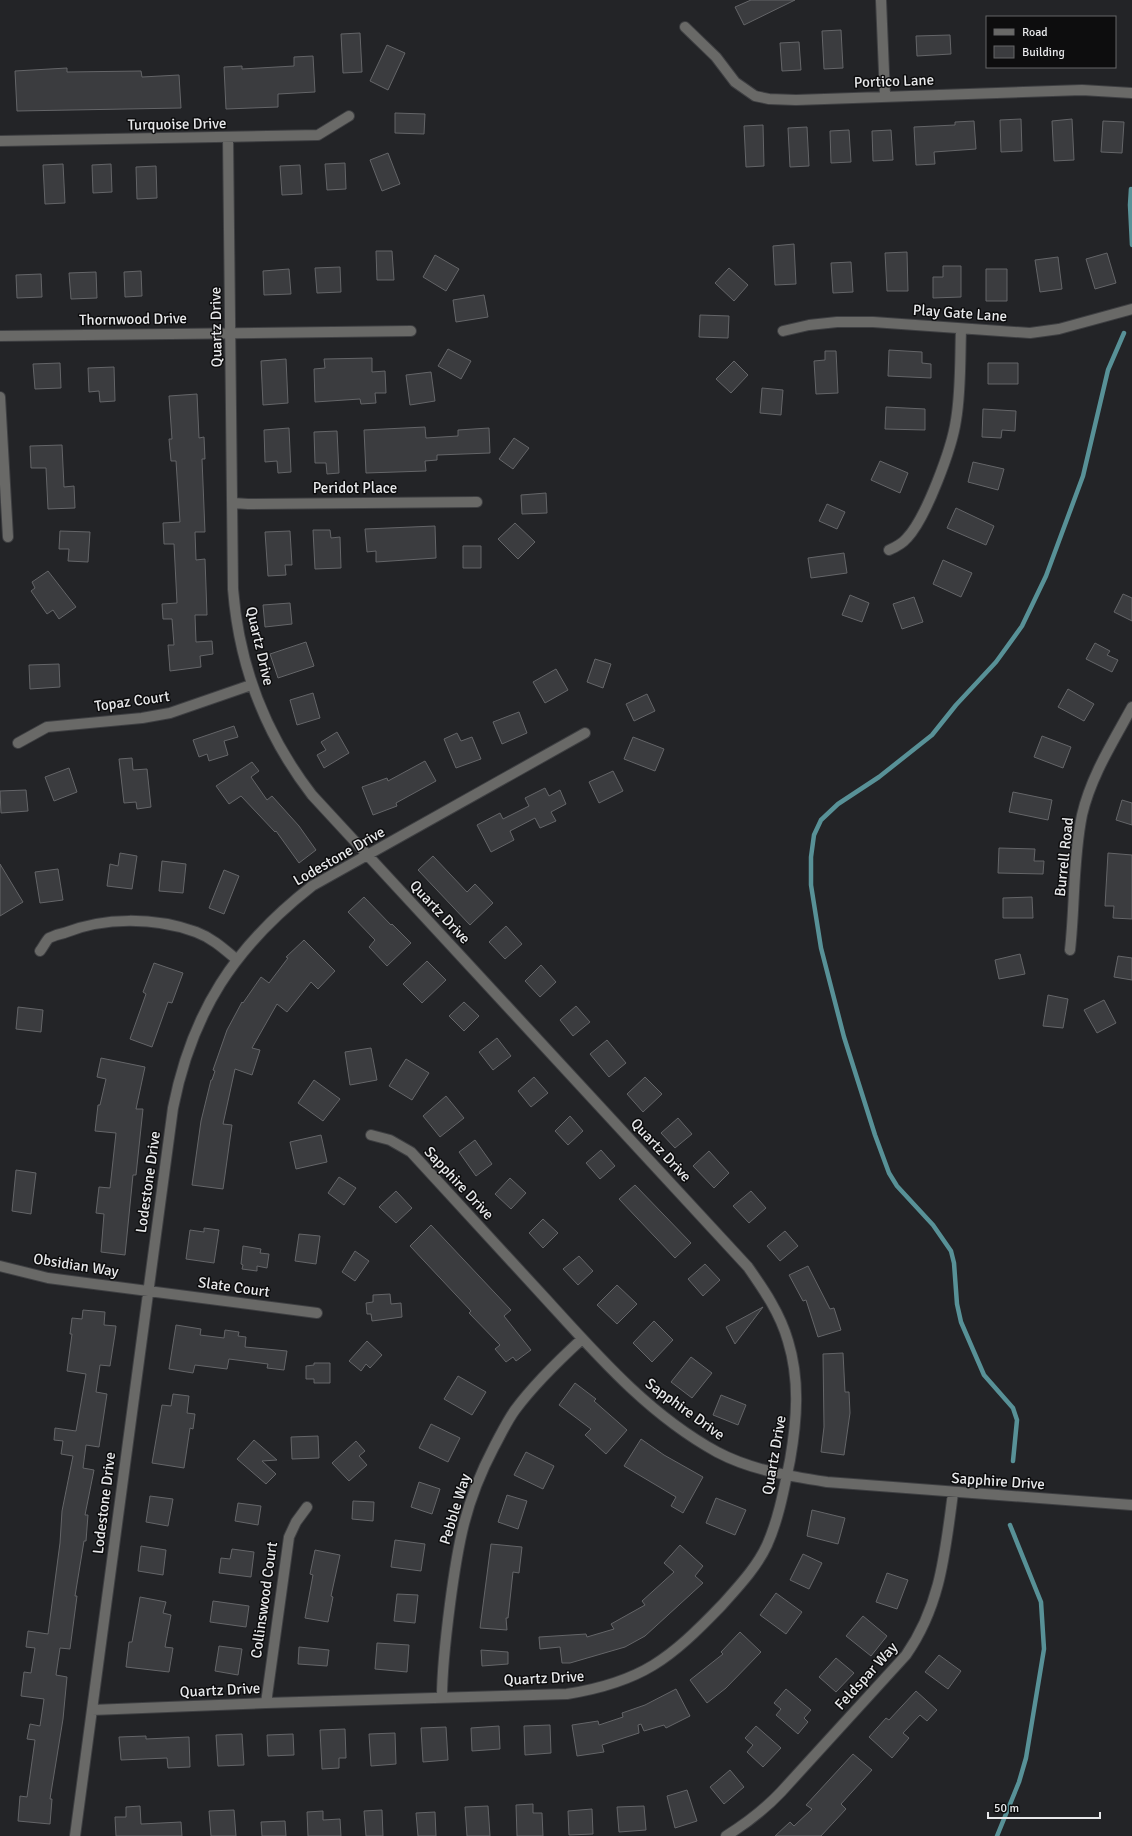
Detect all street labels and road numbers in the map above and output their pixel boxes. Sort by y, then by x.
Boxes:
street label: Portico Lane [854,71,934,91]
street label: Turquoise Drive [128,114,226,134]
street label: Quartz Drive [206,287,226,367]
street label: Play Gate Lane [912,301,1008,325]
street label: Thornwood Drive [79,309,187,329]
street label: Peridot Place [313,479,397,497]
street label: Quartz Drive [242,605,278,687]
street label: Topaz Court [93,687,171,715]
street label: Burrell Road [1051,816,1077,898]
street label: Lodestone Drive [290,823,388,889]
street label: Quartz Drive [406,876,474,948]
street label: Quartz Drive [627,1114,695,1186]
street label: Lodestone Drive [132,1130,164,1234]
street label: Sapphire Drive [420,1143,498,1223]
street label: Obsidian Way [32,1249,120,1281]
street label: Slate Court [197,1273,271,1301]
street label: Sapphire Drive [642,1374,728,1444]
street label: Quartz Drive [758,1414,790,1496]
street label: Lodestone Drive [89,1451,119,1555]
street label: Sapphire Drive [951,1469,1045,1493]
street label: Pebble Way [436,1471,474,1547]
street label: Collinswood Court [247,1540,281,1660]
street label: Feldspar Way [831,1638,901,1714]
street label: Quartz Drive [503,1667,585,1689]
street label: Quartz Drive [179,1679,261,1701]

